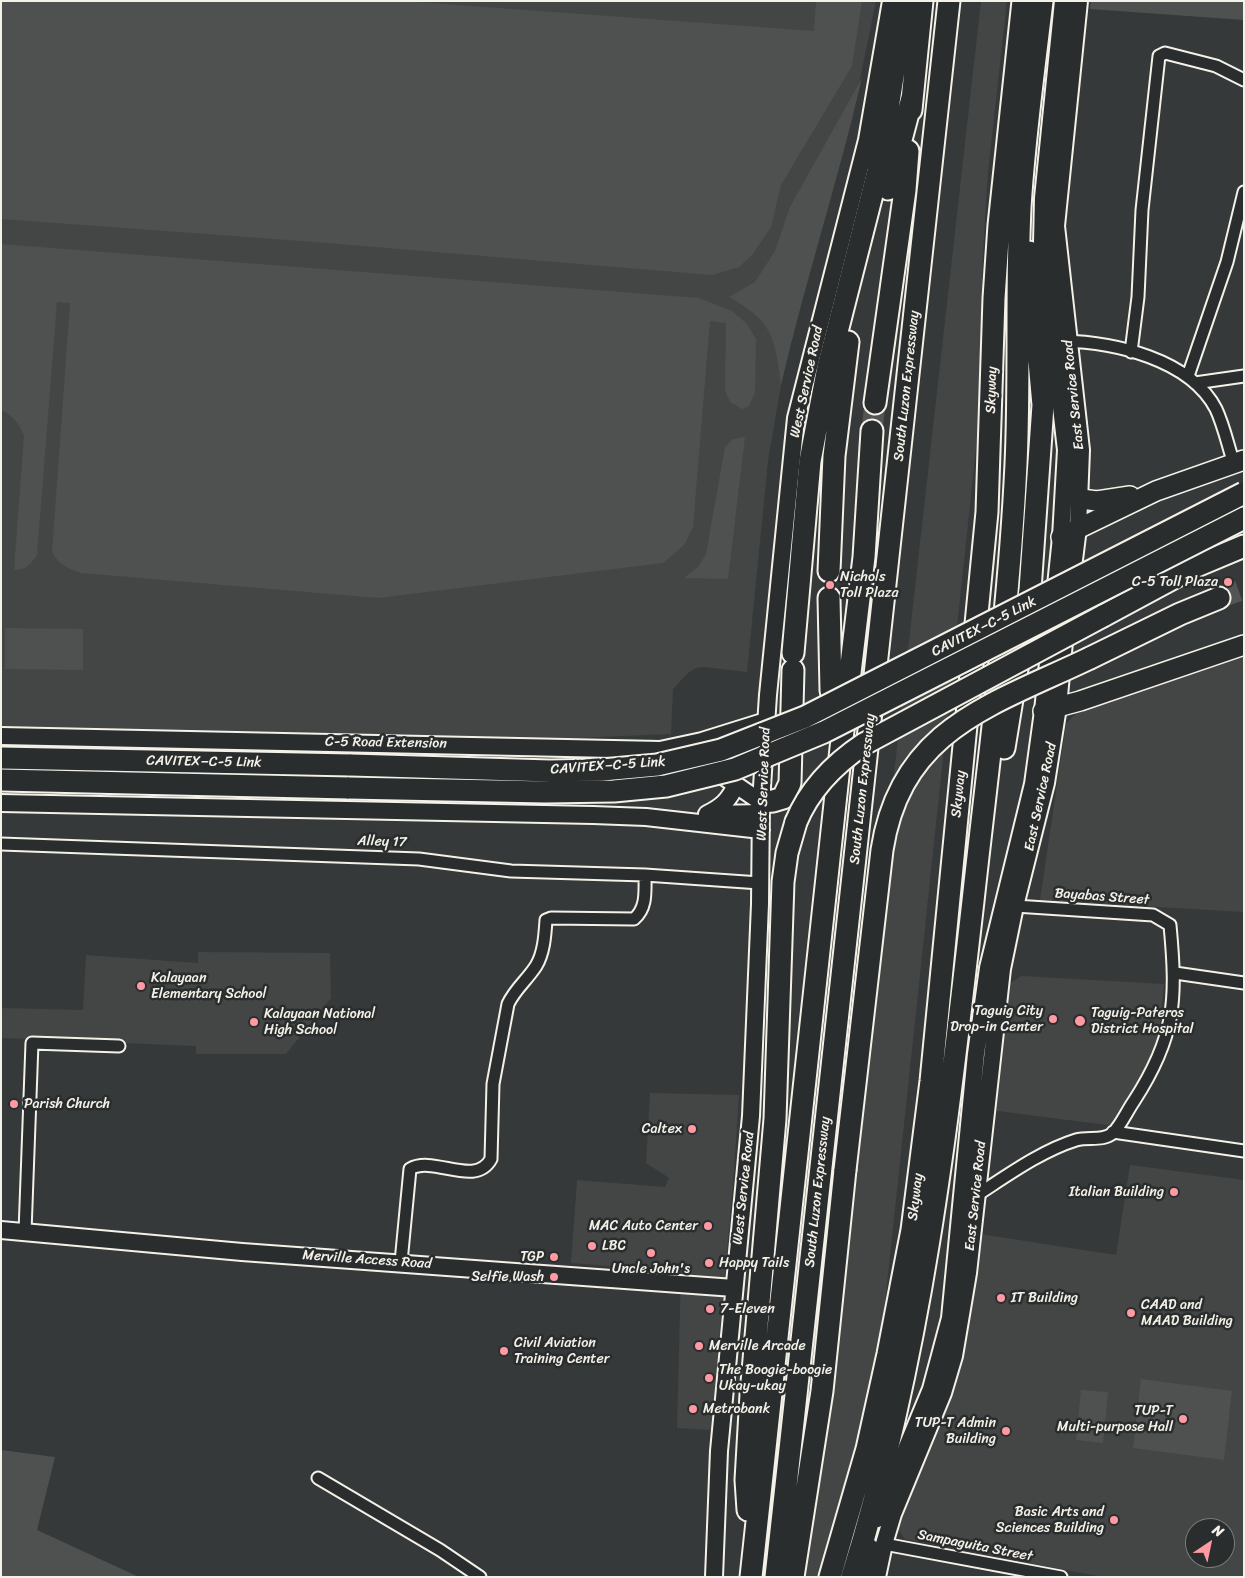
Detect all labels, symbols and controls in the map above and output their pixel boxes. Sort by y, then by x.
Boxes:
street label: South Luzon Expressway [891,310,923,462]
street label: West Service Road [787,325,827,439]
street label: East Service Road [1060,339,1088,451]
street label: Skyway [983,366,1001,414]
place label: Nichols Toll Plaza [840,569,898,602]
place label: C-5 Toll Plaza [1132,574,1218,590]
marker: C-5 Toll Plaza [1222,576,1234,588]
marker: Nichols Toll Plaza [824,579,836,591]
street label: CAVITEX–C-5 Link [929,593,1039,661]
street label: South Luzon Expressway [847,713,879,865]
street label: West Service Road [754,727,774,841]
street label: C-5 Road Extension [325,734,447,752]
street label: East Service Road [1021,741,1061,853]
street label: CAVITEX–C-5 Link [146,753,262,771]
street label: CAVITEX–C-5 Link [550,754,666,778]
street label: Skyway [948,770,970,818]
street label: Alley 17 [357,833,407,851]
street label: Bayabas Street [1054,885,1150,909]
place label: Kalayaan Elementary School [151,970,267,1002]
marker: Kalayaan Elementary School [135,980,147,992]
place label: Taguig City Drop-in Center [950,1003,1043,1036]
place label: Taguig-Pateros District Hospital [1091,1005,1194,1038]
place label: Kalayaan National High School [264,1006,375,1038]
marker: Taguig City Drop-in Center [1047,1013,1059,1025]
marker: Taguig-Pateros District Hospital [1073,1014,1087,1028]
marker: Kalayaan National High School [248,1016,260,1028]
place label: Parish Church [24,1096,110,1112]
marker: Parish Church [8,1098,20,1110]
street label: South Luzon Expressway [802,1116,834,1268]
place label: Caltex [642,1121,682,1137]
marker: Caltex [686,1123,698,1135]
street label: West Service Road [730,1131,758,1245]
street label: East Service Road [962,1140,990,1252]
street label: Skyway [905,1172,927,1222]
place label: Italian Building [1069,1184,1164,1200]
marker: Italian Building [1168,1186,1180,1198]
place label: MAC Auto Center [589,1218,698,1234]
marker: MAC Auto Center [702,1220,714,1232]
place label: LBC [602,1238,626,1254]
marker: LBC [586,1240,598,1252]
street label: Merville Access Road [302,1247,432,1273]
marker: Uncle John's [645,1247,657,1259]
place label: TGP [520,1249,544,1265]
marker: TGP [548,1251,560,1263]
place label: Happy Tails [719,1255,789,1271]
marker: Happy Tails [703,1257,715,1269]
place label: Uncle John's [612,1261,690,1277]
place label: Selfie Wash [471,1269,544,1285]
marker: Selfie Wash [548,1271,560,1283]
place label: IT Building [1011,1290,1078,1306]
marker: IT Building [995,1292,1007,1304]
place label: CAAD and MAAD Building [1141,1297,1233,1330]
place label: 7-Eleven [720,1301,775,1317]
marker: 7-Eleven [704,1303,716,1315]
marker: CAAD and MAAD Building [1125,1307,1137,1319]
place label: Civil Aviation Training Center [514,1335,609,1368]
place label: Merville Arcade [709,1338,806,1354]
marker: Merville Arcade [693,1340,705,1352]
marker: Civil Aviation Training Center [498,1345,510,1357]
place label: The Boogie-boogie Ukay-ukay [719,1362,832,1394]
marker: The Boogie-boogie Ukay-ukay [703,1372,715,1384]
place label: Metrobank [703,1401,770,1417]
marker: Metrobank [687,1403,699,1415]
place label: TUP-T Multi-purpose Hall [1057,1403,1173,1435]
marker: TUP-T Multi-purpose Hall [1177,1413,1189,1425]
place label: TUP-T Admin Building [915,1415,996,1448]
marker: TUP-T Admin Building [1000,1425,1012,1437]
place label: Basic Arts and Sciences Building [996,1504,1104,1536]
marker: Basic Arts and Sciences Building [1108,1514,1120,1526]
north arrow [1185,1518,1235,1568]
text: N [1207,1518,1229,1544]
street label: Sampaguita Street [916,1527,1034,1565]

